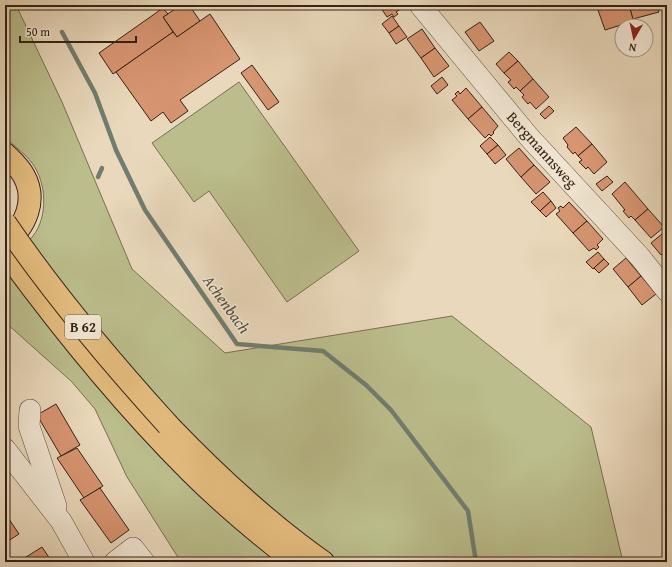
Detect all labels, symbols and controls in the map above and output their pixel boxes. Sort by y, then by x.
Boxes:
scale bar [20,18,136,44]
north arrow [614,18,654,58]
text: 50 m [26,23,50,40]
text: N [627,39,637,56]
street label: Bergmannsweg [502,107,583,193]
water label: Achenbach [197,269,256,338]
road number: B 62 [65,315,101,339]

